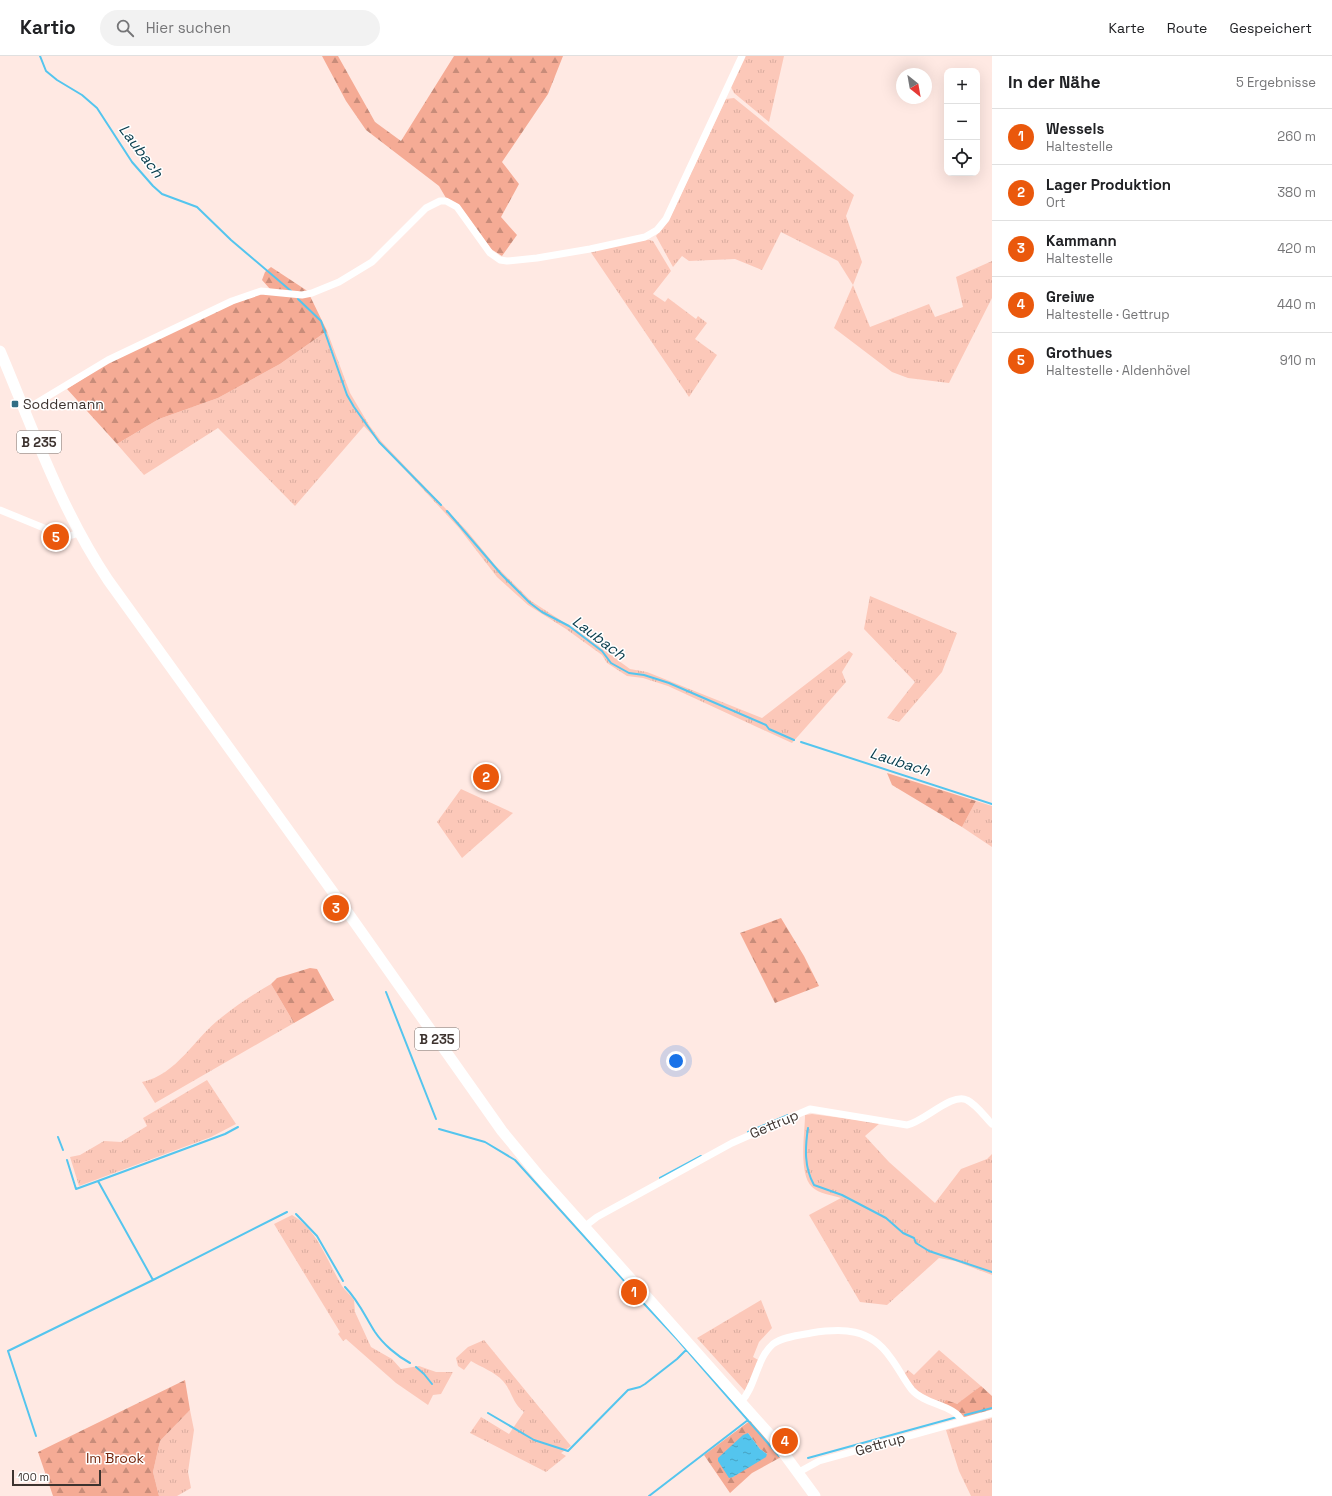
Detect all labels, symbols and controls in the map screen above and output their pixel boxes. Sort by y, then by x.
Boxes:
search box [100,10,380,46]
text: Kartio [20,15,76,40]
icon: search [114,17,136,39]
text: Hier suchen [146,18,231,37]
text: Karte [1109,19,1145,37]
text: Route [1167,19,1207,37]
text: Gespeichert [1229,19,1312,37]
north arrow [896,68,932,104]
map controls [944,68,980,176]
button: + [944,68,980,104]
text: In der Nähe [1008,71,1100,93]
text: 5 Ergebnisse [1236,74,1316,91]
button: − [944,104,980,140]
text: Wessels [1046,119,1104,138]
water label: Laubach [115,120,168,182]
text: 1 [1018,128,1024,145]
text: 260 m [1277,128,1316,145]
text: Haltestelle [1046,138,1113,155]
button: locate [944,140,980,176]
text: Lager Produktion [1046,175,1171,194]
text: 2 [1017,184,1025,201]
text: 380 m [1277,184,1316,201]
text: Ort [1046,194,1066,211]
text: Kammann [1046,231,1117,250]
text: 3 [1017,240,1025,257]
text: 420 m [1277,240,1316,257]
text: Haltestelle [1046,250,1113,267]
text: Greiwe [1046,287,1095,306]
text: 4 [1017,296,1025,313]
text: 440 m [1277,296,1316,313]
text: Haltestelle · Gettrup [1046,306,1170,323]
text: Grothues [1046,343,1112,362]
text: 5 [1017,352,1025,369]
text: 910 m [1280,352,1316,369]
text: Haltestelle · Aldenhövel [1046,362,1191,379]
place label: Soddemann [23,395,104,413]
marker: Soddemann [10,399,20,409]
road number: B 235 [17,431,61,453]
pin: 5 [43,522,69,552]
water label: Laubach [569,611,630,664]
water label: Laubach [868,743,933,780]
pin: 2 [473,762,499,792]
pin: 3 [323,893,349,923]
road number: B 235 [415,1028,459,1050]
your location [666,1051,686,1071]
street label: Gettrup [747,1106,801,1142]
pin: 1 [621,1277,647,1307]
pin: 4 [772,1426,798,1456]
street label: Gettrup [853,1428,907,1460]
park label: Im Brook [86,1449,145,1467]
scale bar [12,1468,101,1487]
text: 100 m [18,1470,49,1484]

